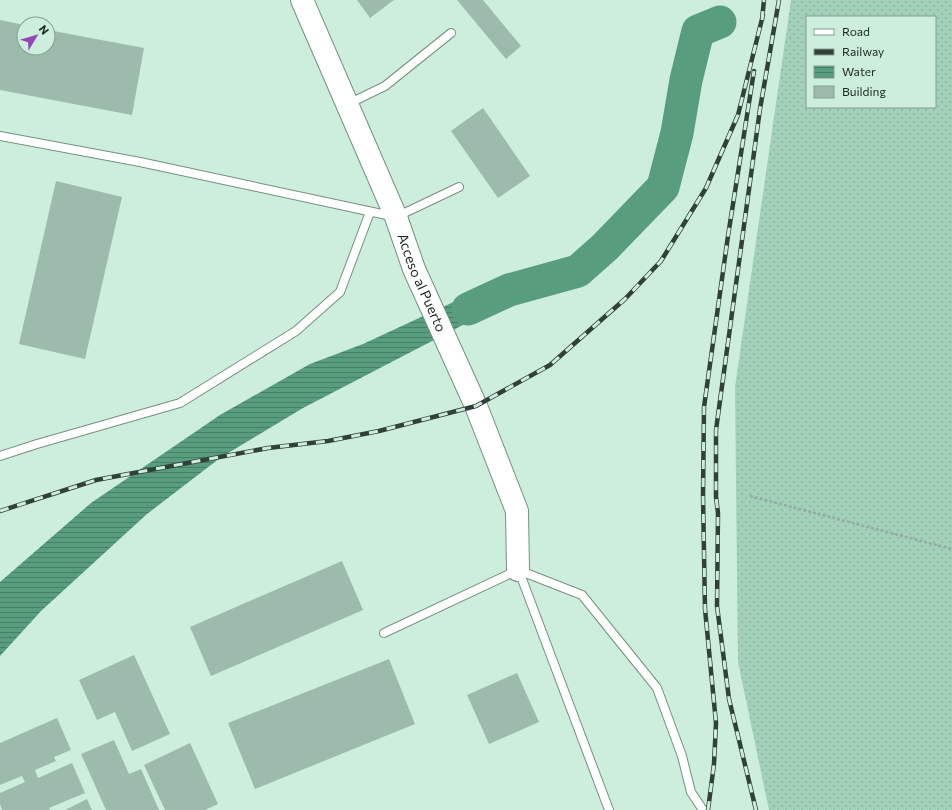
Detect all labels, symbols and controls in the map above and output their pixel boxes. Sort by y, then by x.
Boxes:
north arrow [16,16,56,56]
legend [806,16,936,108]
text: N [37,22,52,37]
text: Road [842,24,870,38]
text: Railway [842,44,884,58]
text: Water [842,64,876,78]
text: Building [842,84,886,98]
street label: Acceso al Puerto [394,231,450,334]

